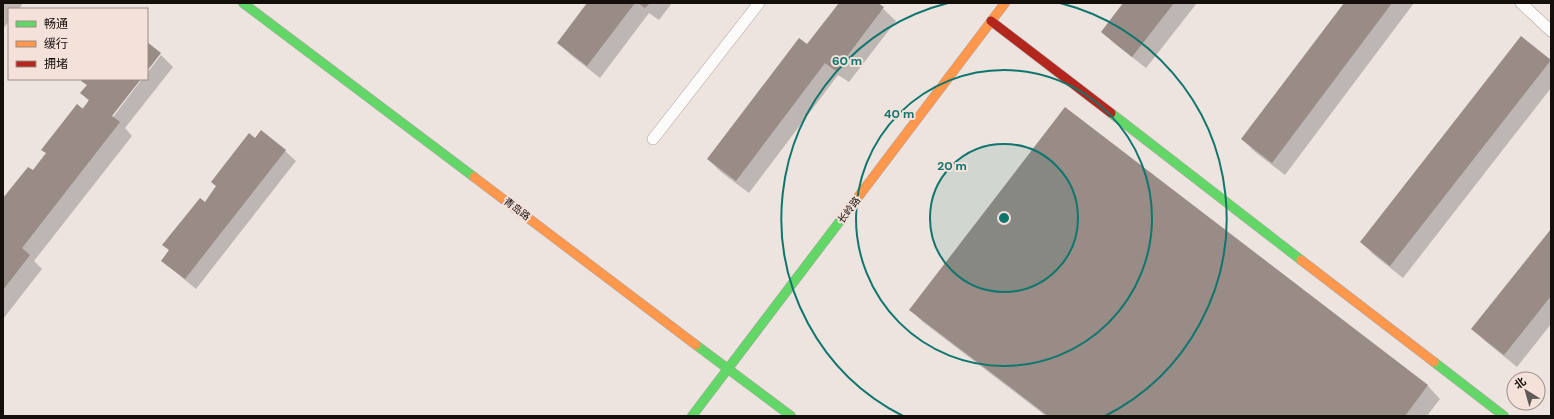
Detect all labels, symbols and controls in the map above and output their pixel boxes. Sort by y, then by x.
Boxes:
legend [8,8,148,80]
text: 畅通 [44,16,68,32]
text: 缓行 [44,36,68,52]
text: 60 m [832,53,862,69]
text: 拥堵 [44,56,68,72]
text: 40 m [884,106,914,122]
text: 20 m [937,158,967,174]
street label: 长岭路 [835,194,863,226]
street label: 青岛路 [501,195,533,223]
centre of rings [997,211,1011,225]
north arrow [1506,371,1546,411]
text: 北 [1511,374,1529,392]

